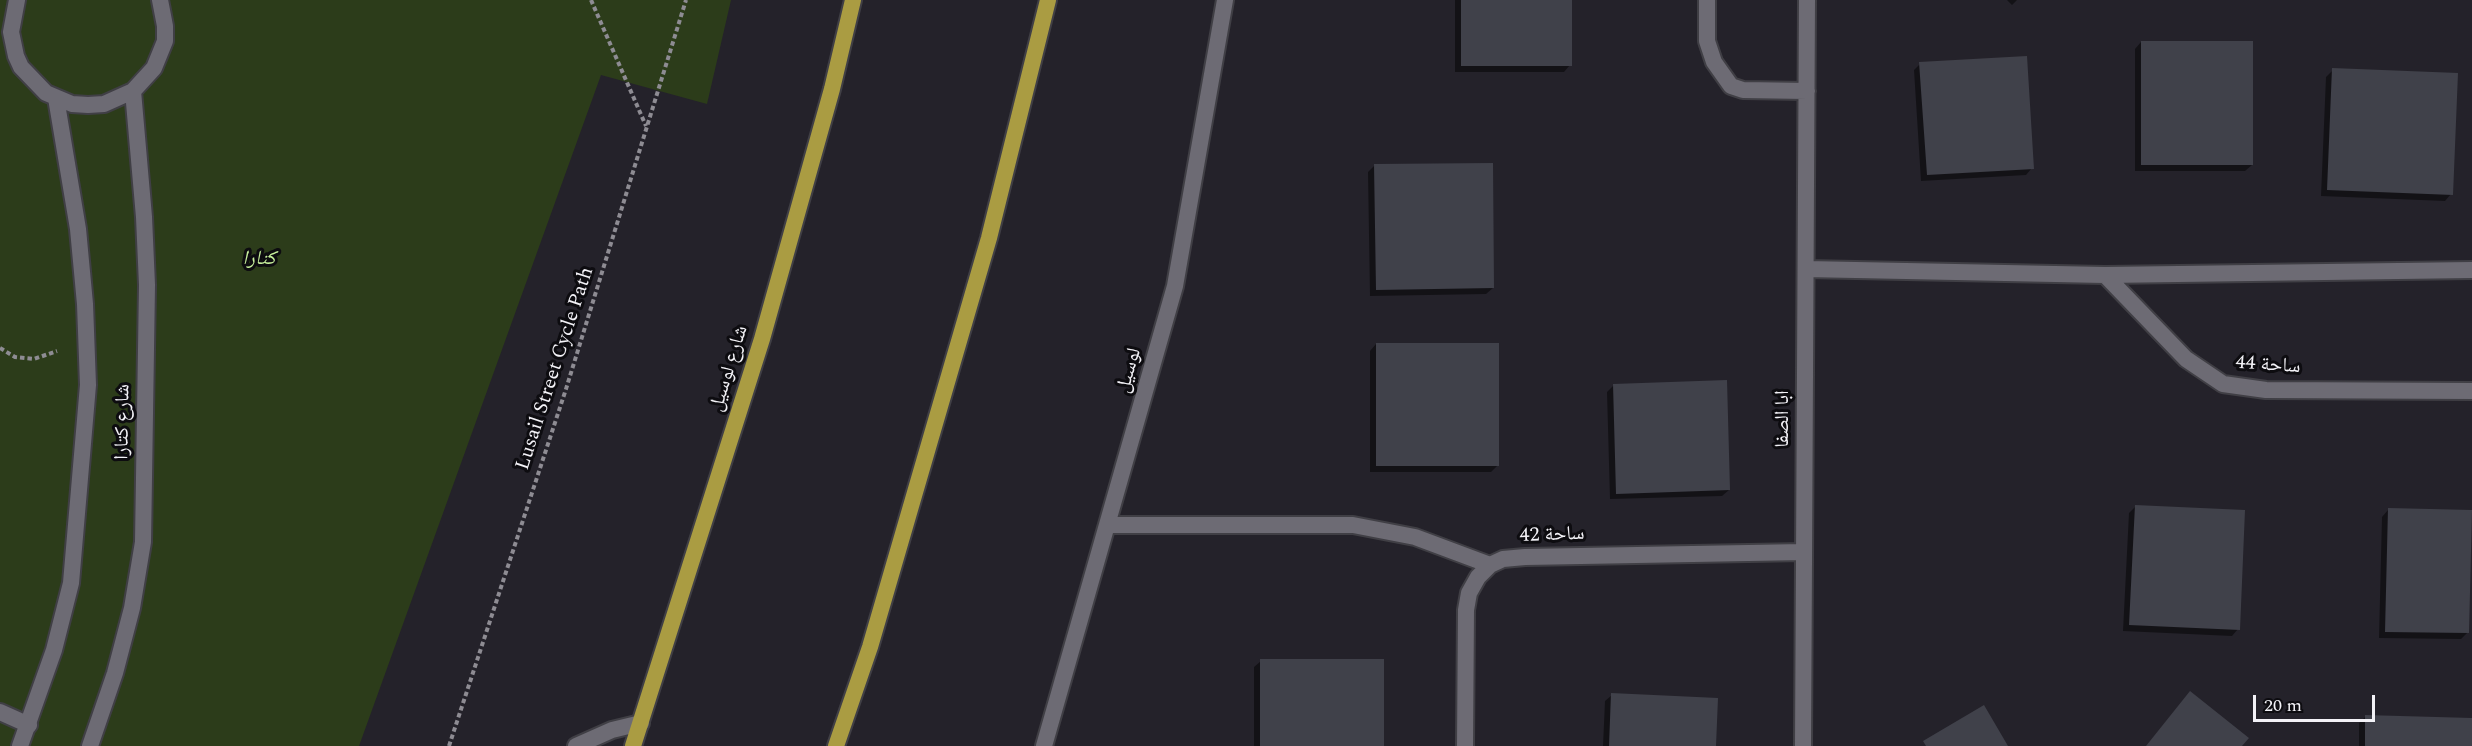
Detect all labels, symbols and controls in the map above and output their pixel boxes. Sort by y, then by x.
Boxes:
park label: كتارا [242,248,276,272]
street label: Lusail Street Cycle Path [512,264,600,474]
street label: شارع لوسيل [706,323,754,415]
street label: لوسيل [1112,346,1148,396]
street label: ساحة 44 [2235,352,2301,380]
street label: شارع كتارا [111,384,137,460]
street label: ابا الصفا [1772,390,1796,448]
street label: ساحة 42 [1519,523,1585,549]
scale bar [2256,683,2378,721]
text: 20 m [2264,692,2302,719]

